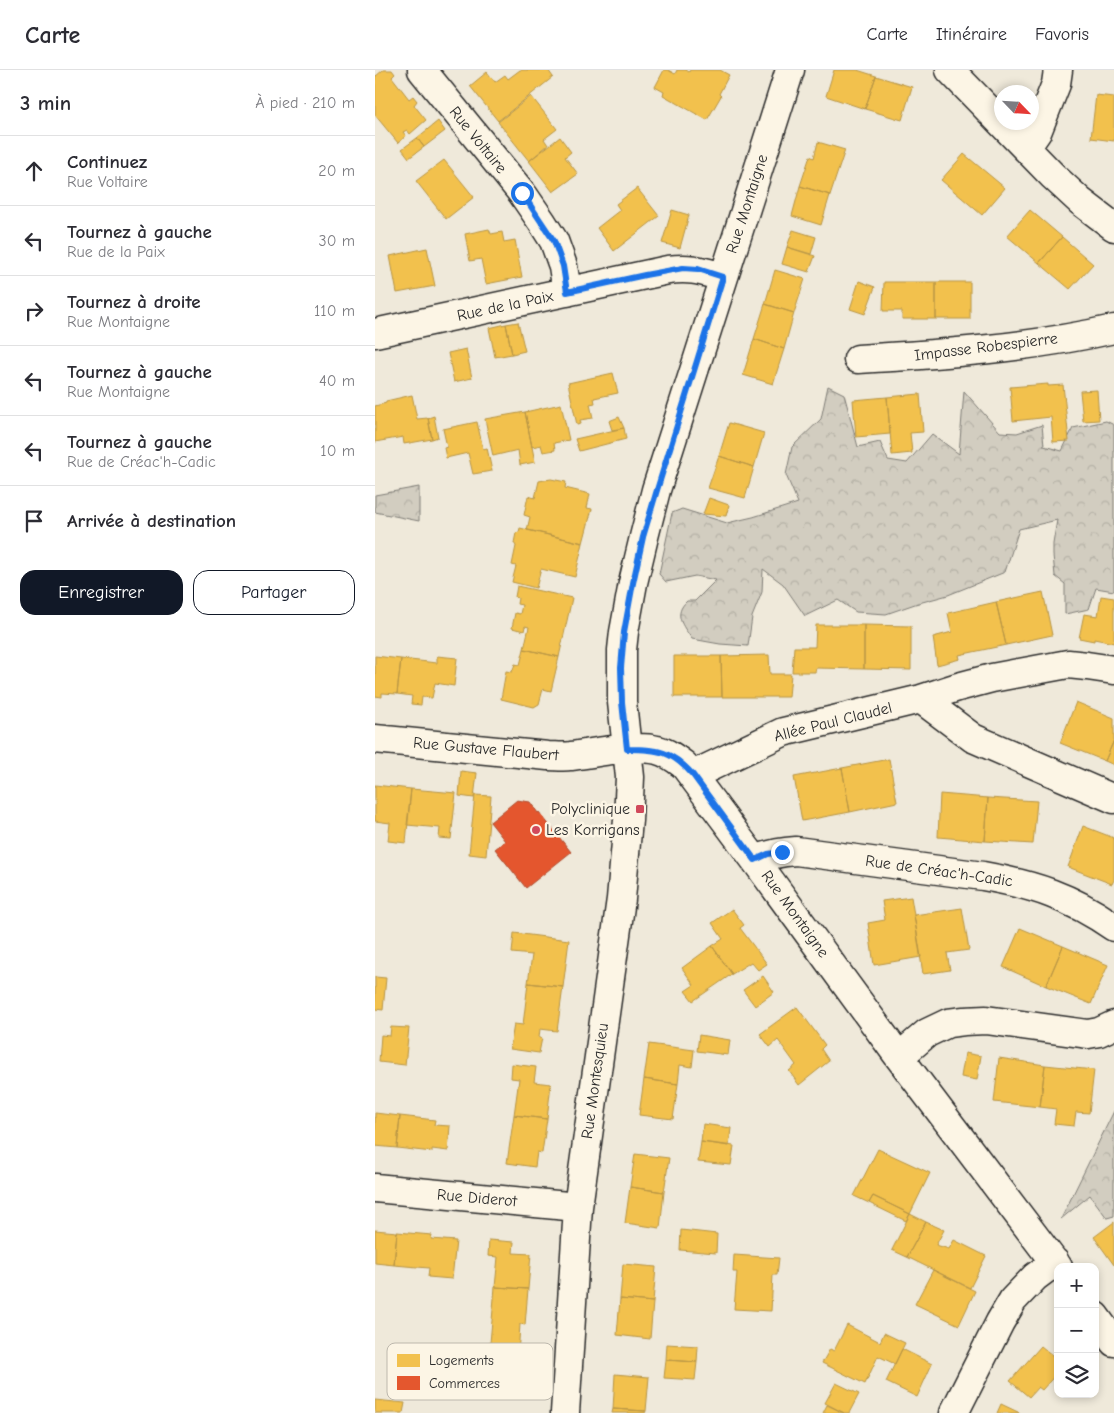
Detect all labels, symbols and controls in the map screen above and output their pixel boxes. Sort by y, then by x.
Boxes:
text: Carte [25,21,80,49]
text: Carte [867,24,908,45]
text: Itinéraire [936,24,1007,45]
text: Favoris [1035,24,1089,45]
north arrow [994,85,1039,130]
text: 3 min [20,91,71,115]
text: À pied · 210 m [255,94,355,112]
street label: Rue Voltaire [446,103,510,177]
text: Continuez [67,151,147,173]
street label: Rue Montaigne [723,152,771,256]
icon: ahead [20,157,48,185]
text: 20 m [318,162,355,180]
text: Rue Voltaire [67,173,148,191]
route start [511,182,534,205]
text: Tournez à gauche [67,221,212,243]
icon: left [20,227,48,255]
text: 30 m [319,232,355,250]
text: Rue de la Paix [67,243,165,261]
street label: Rue de la Paix [455,287,555,325]
text: Tournez à droite [67,291,201,313]
icon: right [20,297,48,325]
text: 110 m [314,302,355,320]
text: Rue Montaigne [67,313,170,331]
street label: Impasse Robespierre [913,329,1059,365]
text: Tournez à gauche [67,361,212,383]
icon: left [20,367,48,395]
text: 40 m [319,372,355,390]
text: Rue Montaigne [67,383,170,401]
text: Tournez à gauche [67,431,212,453]
icon: left [20,437,48,465]
text: 10 m [320,442,355,460]
text: Rue de Créac'h-Cadic [67,453,216,471]
icon: arrive [20,507,48,535]
text: Arrivée à destination [67,510,236,532]
button: Enregistrer [20,570,183,615]
button: Partager [193,570,355,615]
street label: Allée Paul Claudel [772,699,894,745]
street label: Rue Gustave Flaubert [412,734,560,764]
place label: Polyclinique [551,800,630,818]
marker: Polyclinique [634,803,646,815]
place label: Les Korrigans [546,821,640,839]
marker: Les Korrigans [530,824,542,836]
route end [771,841,794,864]
street label: Rue de Créac'h-Cadic [864,852,1014,890]
street label: Rue Montaigne [757,867,833,961]
street label: Rue Montesquieu [578,1022,612,1140]
street label: Rue Diderot [436,1186,518,1210]
map controls [1054,1263,1099,1398]
button: + [1054,1263,1099,1308]
button: − [1054,1308,1099,1353]
legend [387,1343,553,1400]
text: Logements [429,1352,494,1369]
button: layers [1054,1353,1099,1398]
text: Commerces [429,1375,500,1392]

